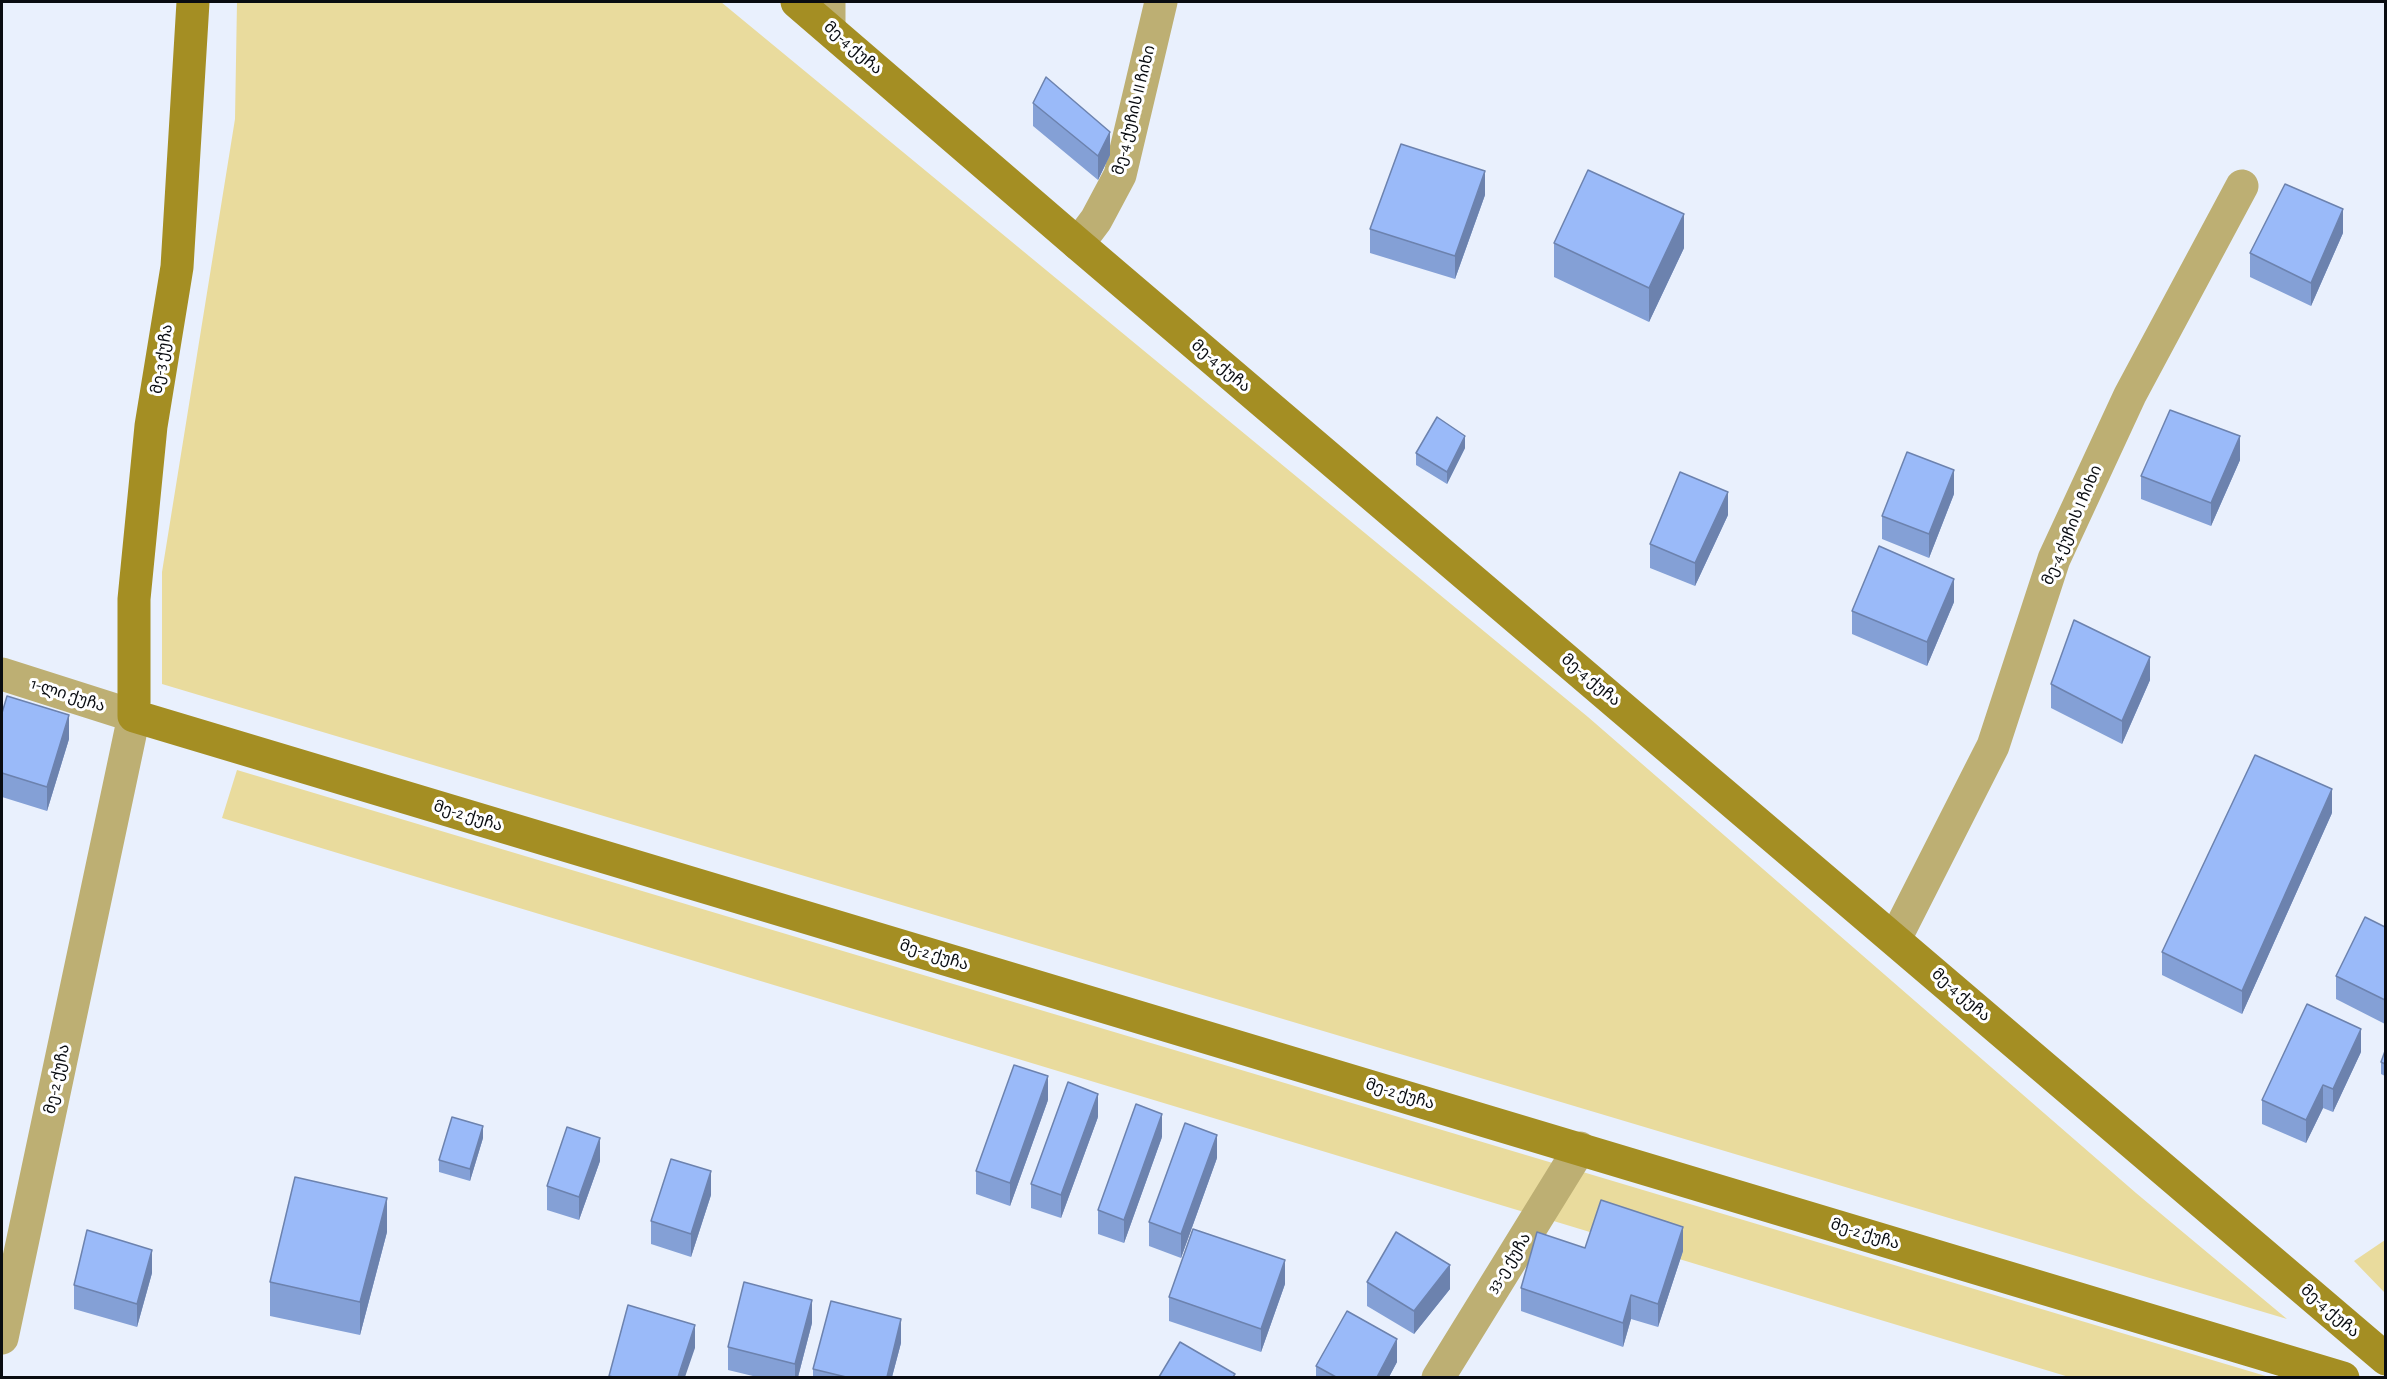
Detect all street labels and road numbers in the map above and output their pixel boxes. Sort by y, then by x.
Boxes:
street label: მე-4 ქუჩა [820,17,886,79]
street label: მე-4 ქუჩის II ჩიხი [1109,43,1159,177]
street label: მე-3 ქუჩა [147,323,177,395]
street label: მე-4 ქუჩა [1187,336,1255,396]
street label: მე-4 ქუჩის I ჩიხი [2038,462,2106,588]
street label: მე-4 ქუჩა [1557,650,1625,710]
street label: 1-ლი ქუჩა [28,674,108,716]
street label: მე-2 ქუჩა [431,796,505,836]
street label: მე-2 ქუჩა [897,935,971,975]
street label: მე-4 ქუჩა [1928,964,1994,1026]
street label: მე-2 ქუჩა [40,1042,74,1116]
street label: მე-2 ქუჩა [1363,1074,1437,1114]
street label: მე-2 ქუჩა [1828,1214,1902,1254]
street label: 33-ე ქუჩა [1483,1229,1535,1297]
street label: მე-4 ქუჩა [2297,1280,2363,1342]

